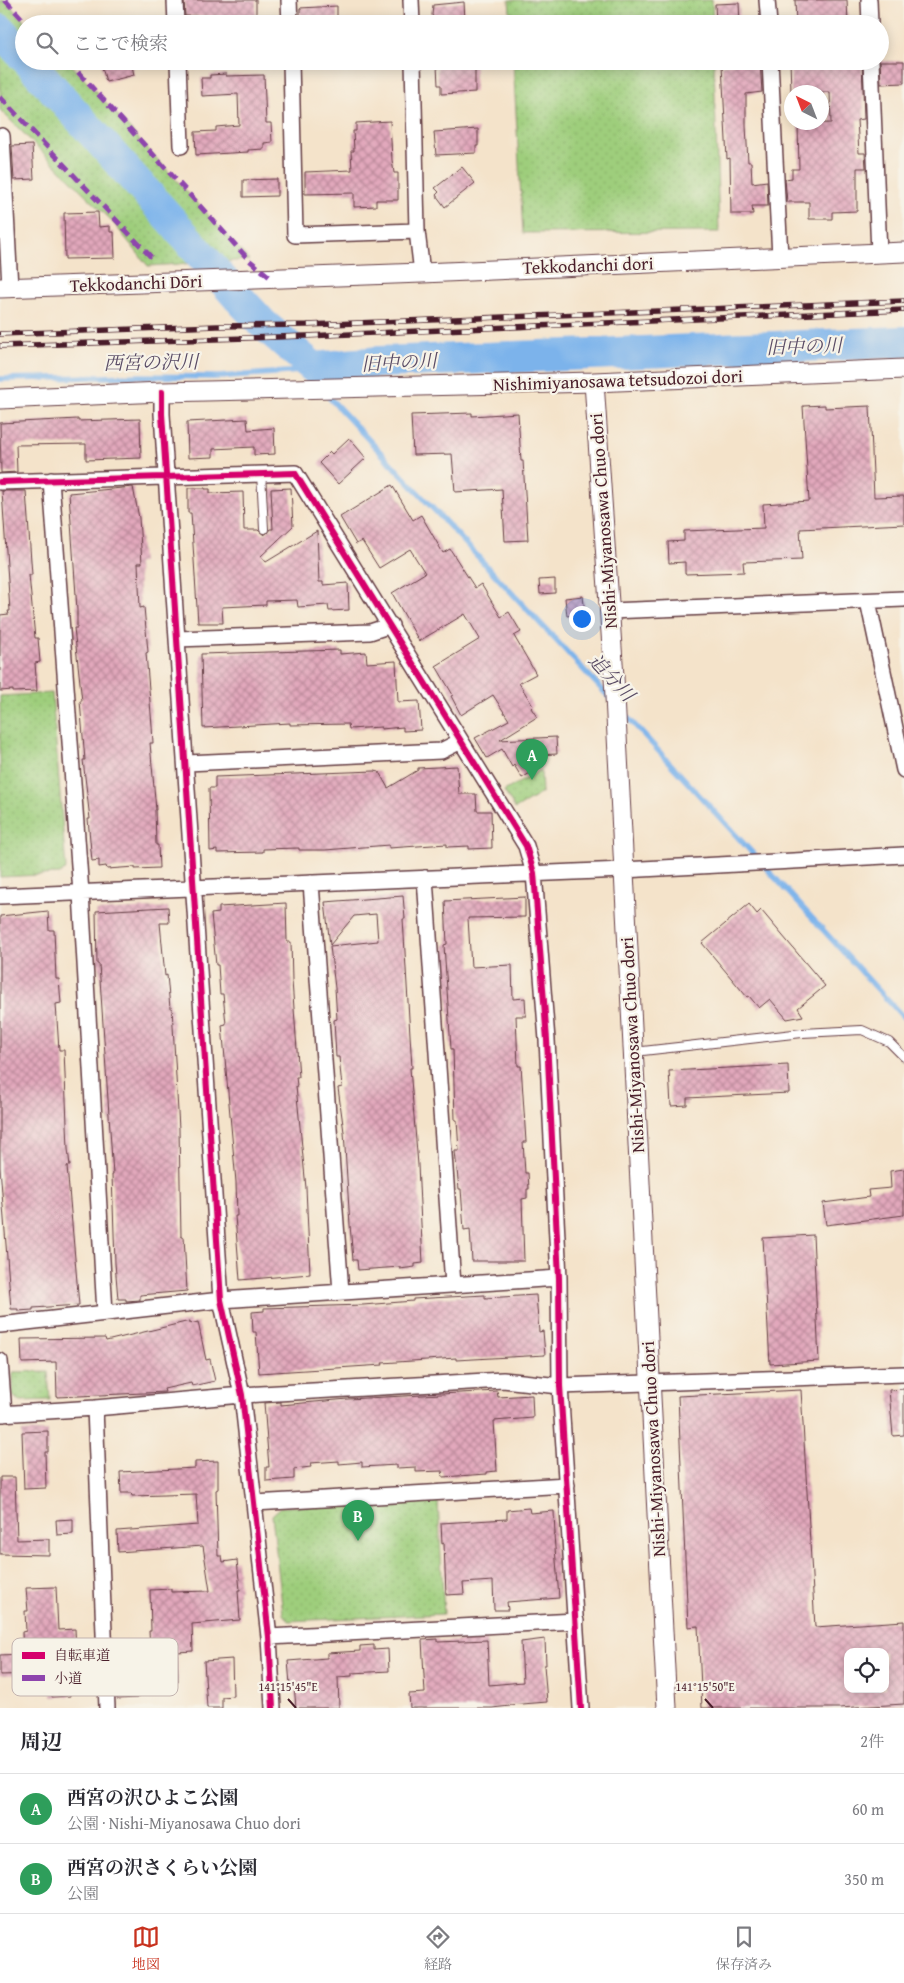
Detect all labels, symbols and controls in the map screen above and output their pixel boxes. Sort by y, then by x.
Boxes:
search box [15,15,889,70]
icon: search [33,29,61,57]
text: ここで検索 [73,29,168,57]
north arrow [784,85,829,130]
street label: Tekkodanchi dori [522,249,654,281]
street label: Tekkodanchi Dōri [69,267,203,299]
water label: 旧中の川 [766,331,844,361]
water label: 旧中の川 [360,346,440,378]
water label: 西宮の沢川 [103,347,201,377]
street label: Nishimiyanosawa tetsudozoi dori [493,362,743,398]
street label: Nishi-Miyanosawa Chuo dori [582,412,624,630]
your location [569,606,595,632]
water label: 追分川 [582,647,643,709]
pin: A [516,739,548,780]
street label: Nishi-Miyanosawa Chuo dori [613,936,651,1154]
street label: Nishi-Miyanosawa Chuo dori [634,1340,672,1558]
pin: B [342,1500,374,1541]
legend [12,1638,178,1696]
text: 自転車道 [54,1645,110,1665]
map controls [844,1648,889,1693]
button: locate [844,1648,889,1693]
text: 小道 [54,1668,82,1688]
text: 141°15'45"E [258,1678,318,1695]
text: 141°15'50"E [675,1678,735,1695]
text: 周辺 [20,1726,62,1757]
text: 2件 [860,1729,884,1753]
text: 西宮の沢ひよこ公園 [67,1783,238,1811]
text: A [31,1797,41,1821]
text: 60 m [852,1797,884,1821]
text: 公園 · Nishi-Miyanosawa Chuo dori [67,1811,301,1835]
text: 西宮の沢さくらい公園 [67,1853,257,1881]
text: B [31,1867,41,1891]
text: 350 m [844,1867,884,1891]
text: 公園 [67,1881,99,1905]
tab: 地図 [132,1923,160,1974]
tab: 経路 [424,1923,452,1974]
tab: 保存済み [716,1923,772,1974]

